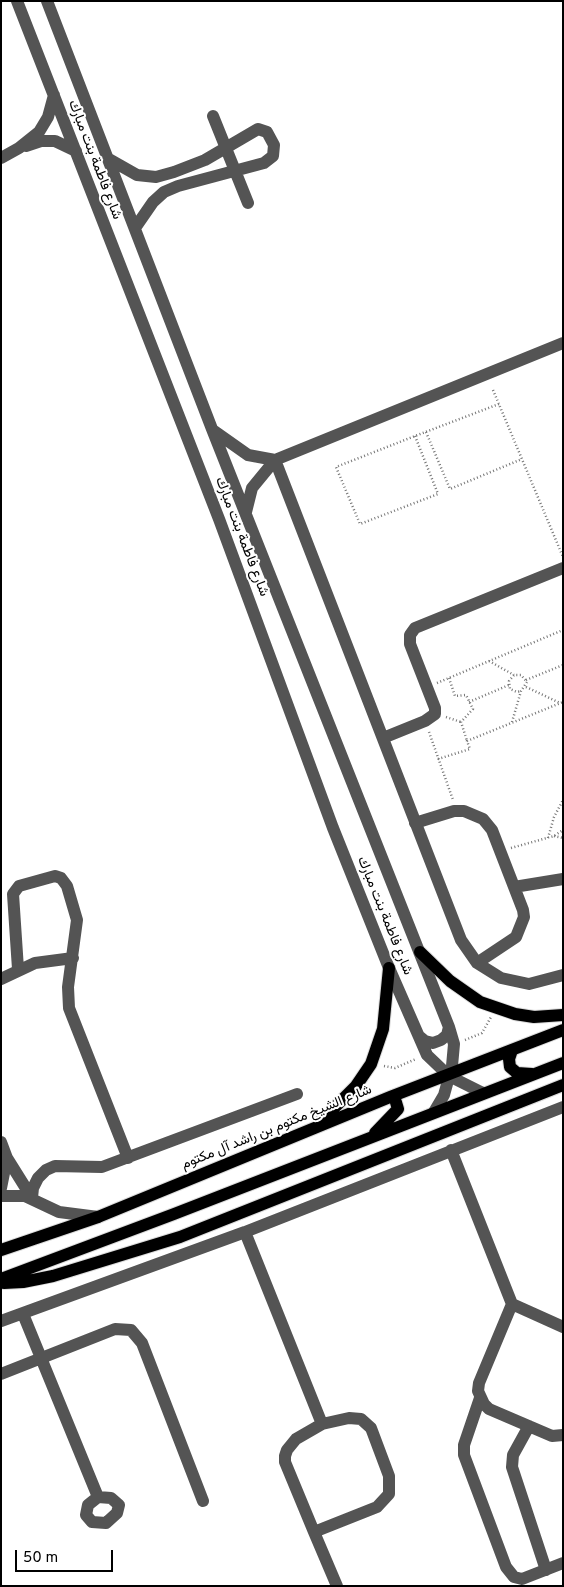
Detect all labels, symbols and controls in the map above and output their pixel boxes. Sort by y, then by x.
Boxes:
street label: شارع فاطمة بنت مبارك [63,98,125,222]
street label: شارع فاطمة بنت مبارك [210,475,272,599]
street label: شارع فاطمة بنت مبارك [353,854,415,978]
street label: شارع الشيخ مكتوم بن راشد آل مكتوم [179,1082,375,1174]
scale bar [18,1540,115,1572]
text: 50 m [23,1549,58,1568]

